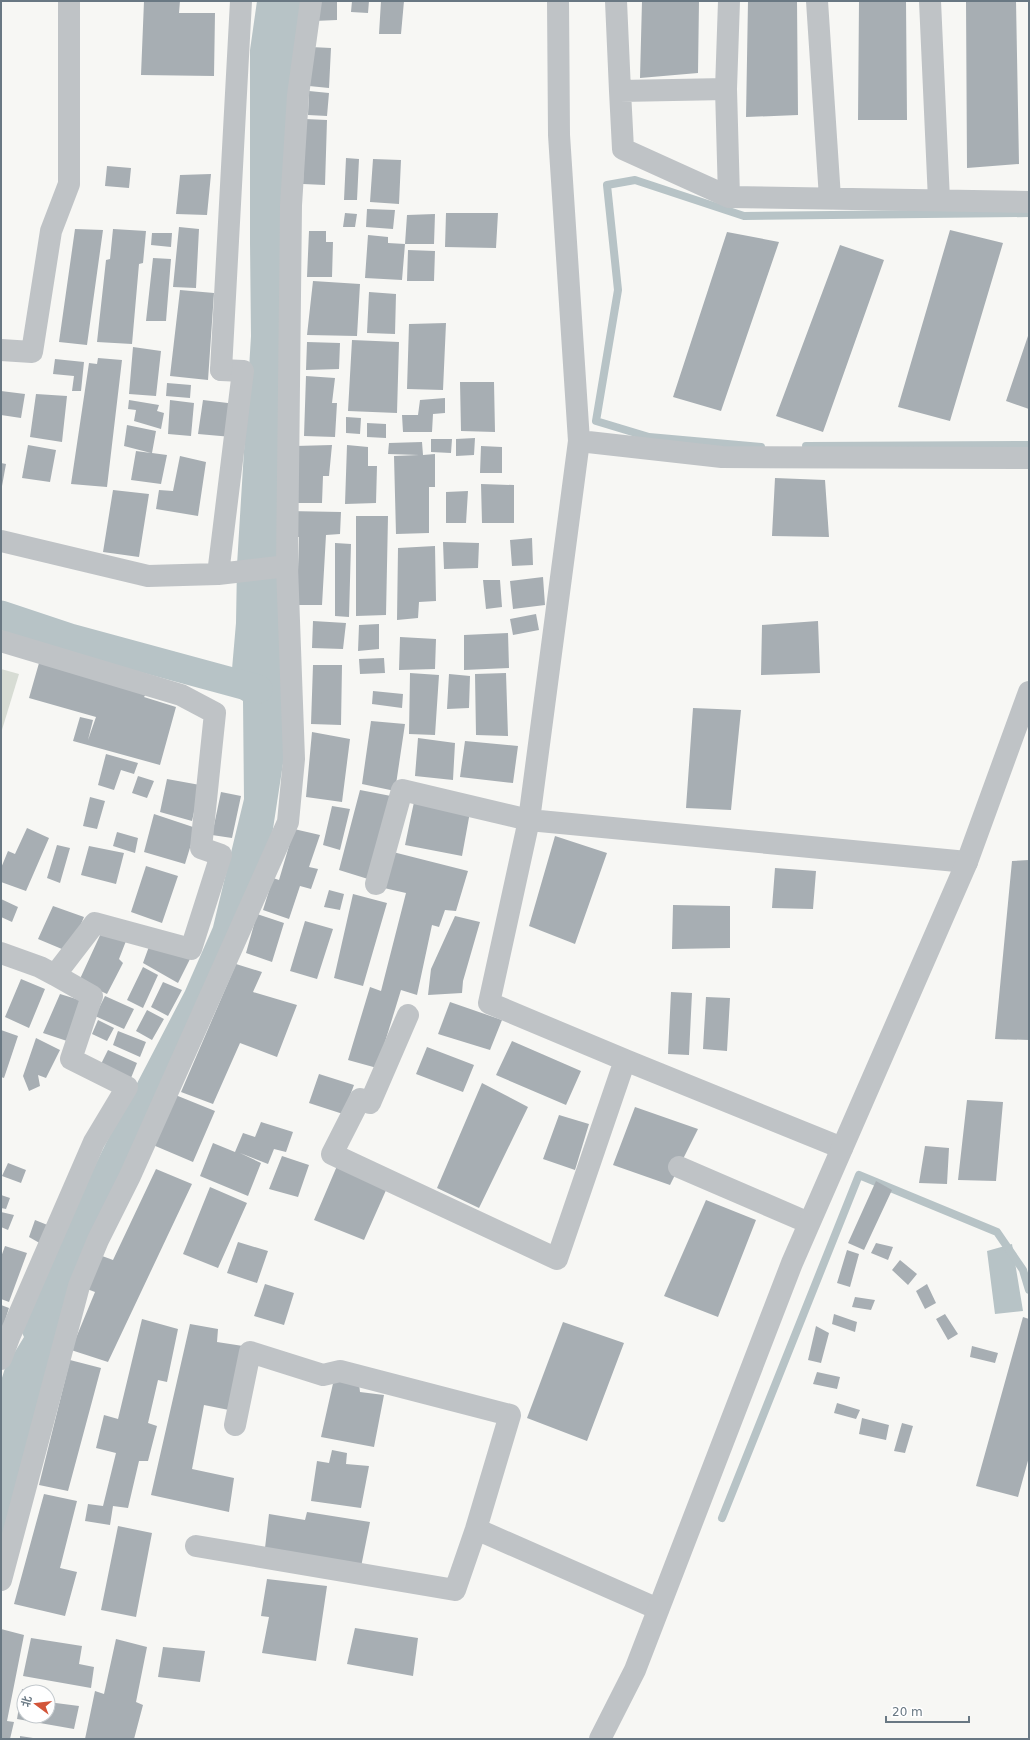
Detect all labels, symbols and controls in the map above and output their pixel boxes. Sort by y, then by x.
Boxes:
north arrow [16,1684,56,1724]
text: 北 [19,1695,35,1709]
scale bar [886,1698,969,1724]
text: 20 m [892,1705,923,1719]

